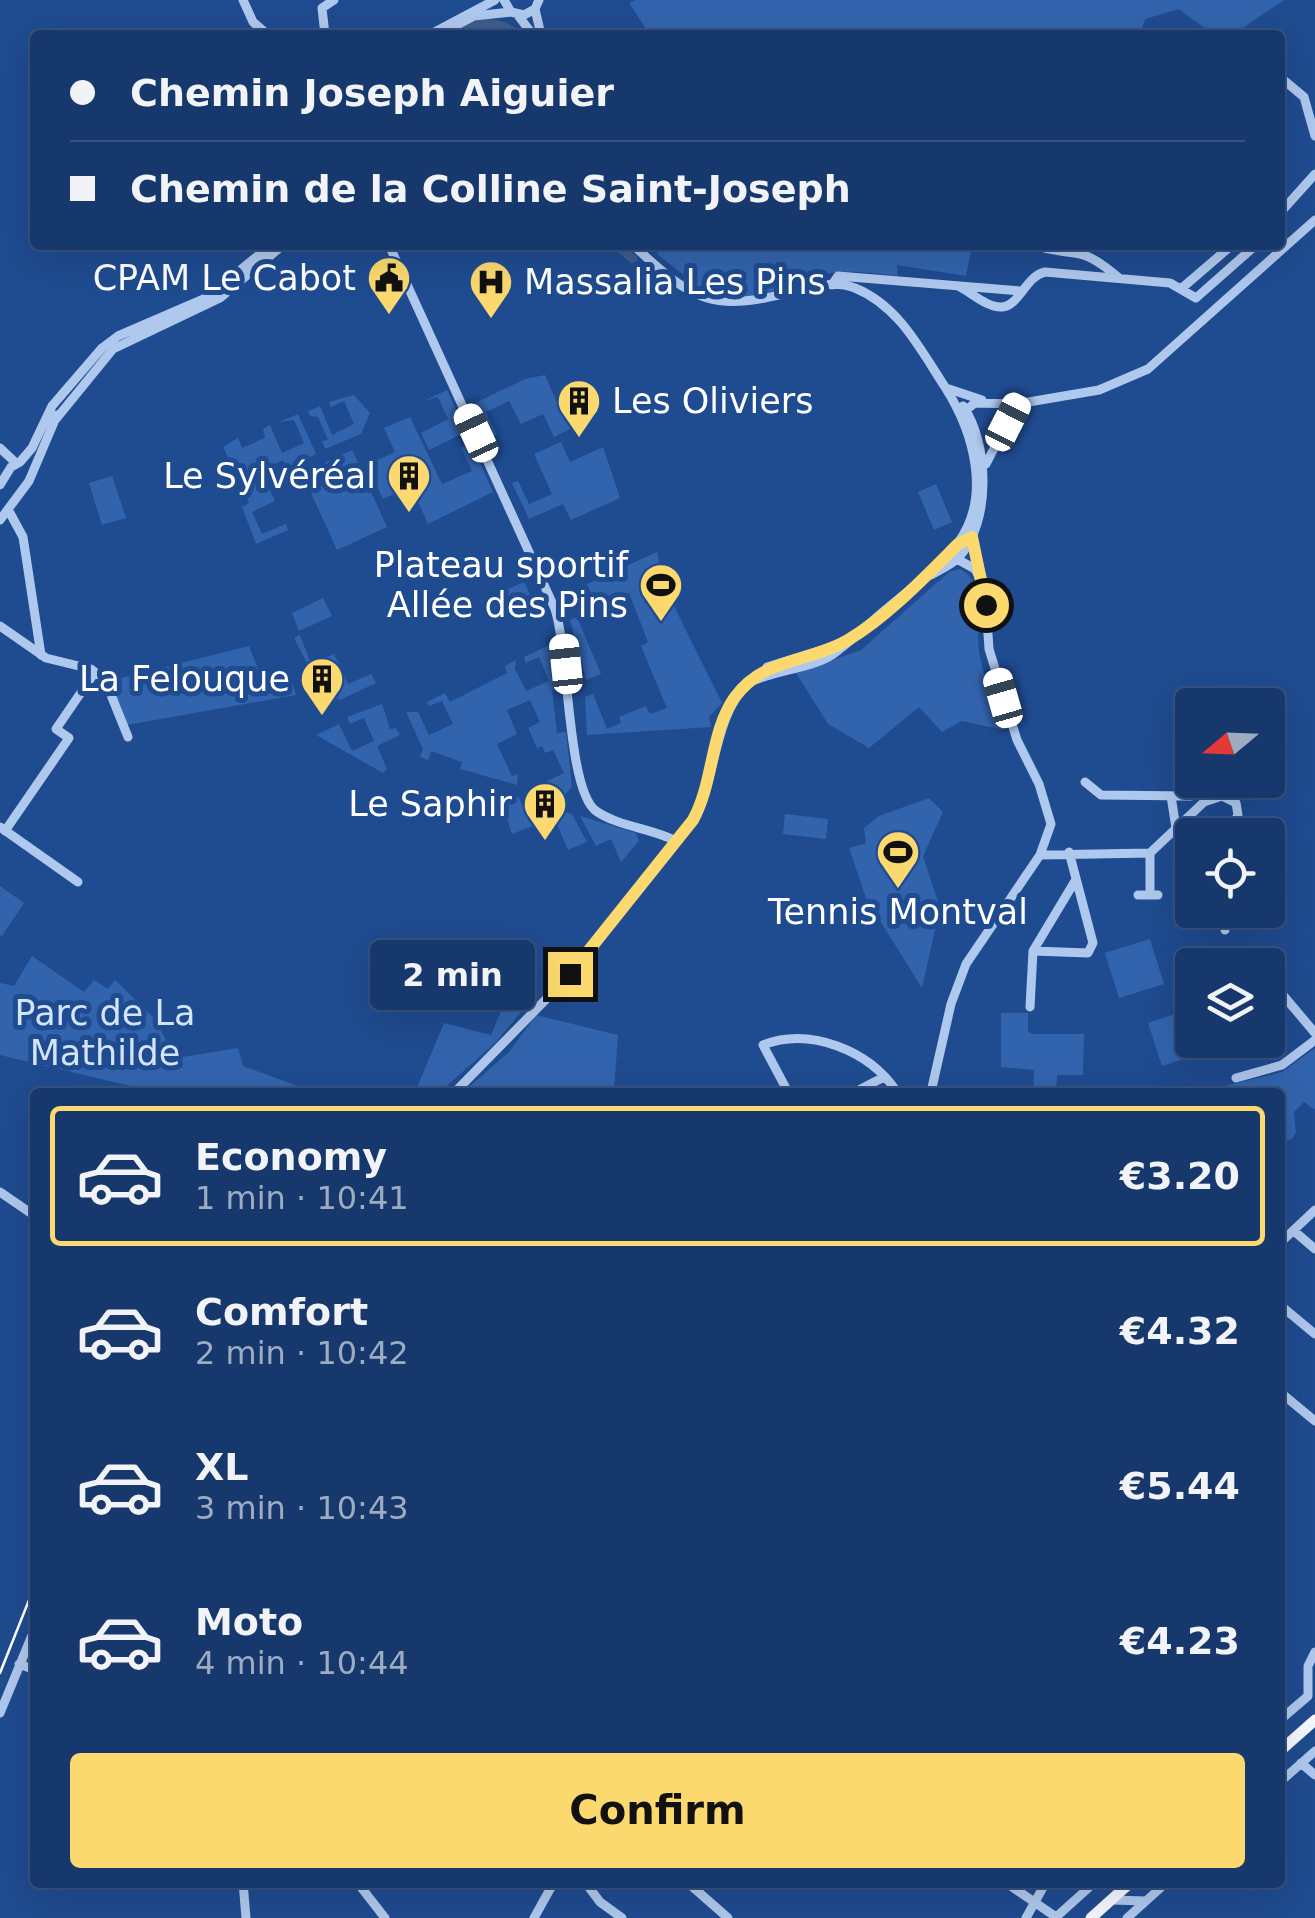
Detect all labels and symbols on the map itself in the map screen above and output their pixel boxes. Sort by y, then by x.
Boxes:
public building icon: CPAM Le Cabot [366,255,412,316]
place label: CPAM Le Cabot [93,258,356,298]
hospital icon: Massalia Les Pins [468,259,514,320]
place label: Massalia Les Pins [524,262,826,302]
building icon: Les Oliviers [556,378,602,439]
place label: Les Oliviers [612,381,813,421]
car [981,388,1035,456]
car [450,399,502,467]
building icon: Le Sylvéréal [386,453,432,514]
place label: Le Sylvéréal [163,456,376,496]
place label: Plateau sportif Allée des Pins [374,545,629,625]
sports icon: Plateau sportif Allée des Pins [638,562,684,623]
route start [964,583,1009,628]
car [548,633,584,695]
building icon: La Felouque [299,656,345,717]
place label: La Felouque [79,659,290,699]
car [980,665,1026,731]
north arrow [1175,688,1285,798]
building icon: Le Saphir [522,781,568,842]
place label: Le Saphir [348,784,513,824]
sports icon: Tennis Montval [875,829,921,890]
place label: Tennis Montval [767,892,1028,932]
callout: 2 min [370,939,535,1009]
route end [548,952,593,997]
park label: Parc de La Mathilde [15,993,195,1073]

